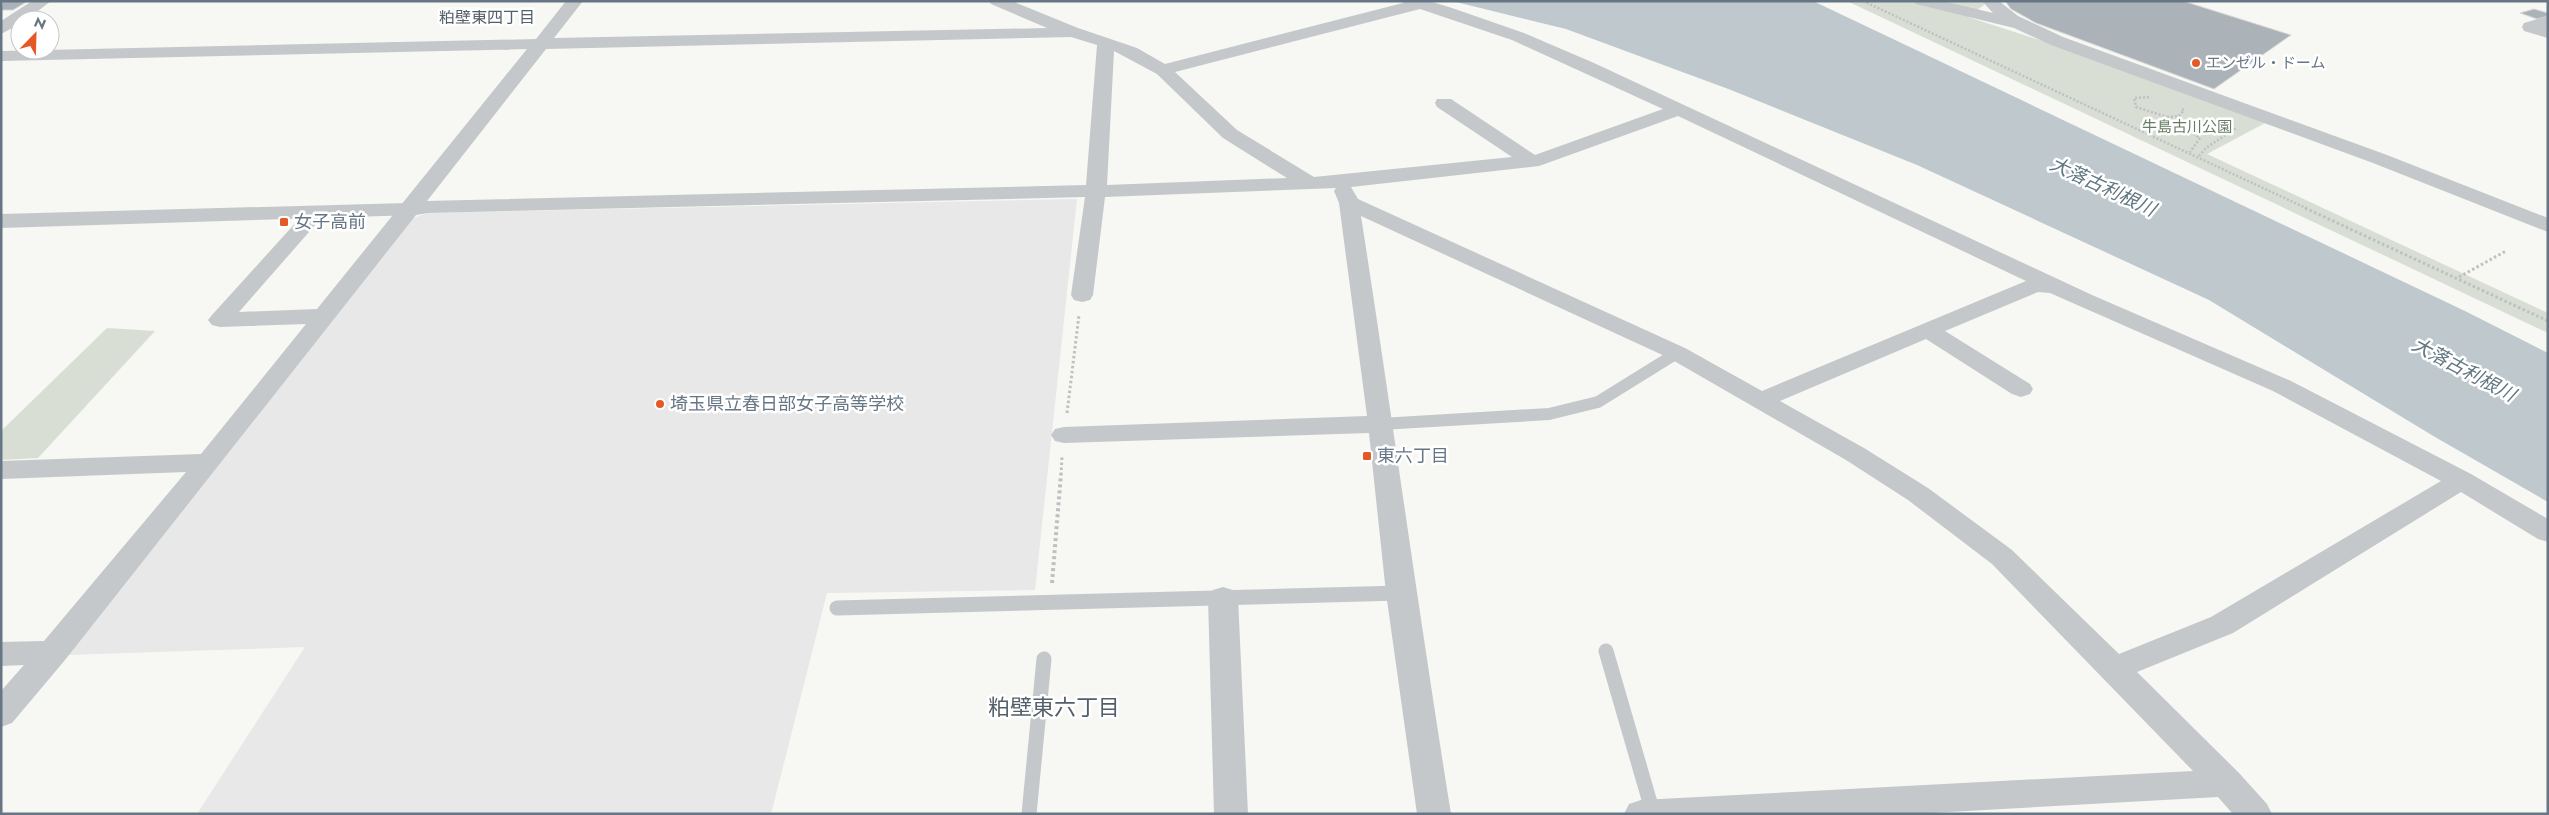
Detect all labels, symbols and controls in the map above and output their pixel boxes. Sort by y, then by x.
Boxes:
district label: 粕壁東四丁目 [439,6,535,29]
north arrow [10,10,60,60]
text: N [31,12,49,34]
place label: エンゼル・ドーム [2206,52,2326,74]
marker: エンゼル・ドーム [2190,57,2202,69]
park label: 牛島古川公園 [2142,116,2232,138]
water label: 大落古利根川 [2045,150,2162,224]
place label: 女子高前 [294,209,366,235]
marker: 女子高前 [278,216,290,228]
water label: 大落古利根川 [2407,331,2522,409]
place label: 埼玉県立春日部女子高等学校 [670,391,904,417]
marker: 埼玉県立春日部女子高等学校 [654,398,666,410]
place label: 東六丁目 [1377,443,1449,469]
marker: 東六丁目 [1361,450,1373,462]
district label: 粕壁東六丁目 [988,691,1120,723]

